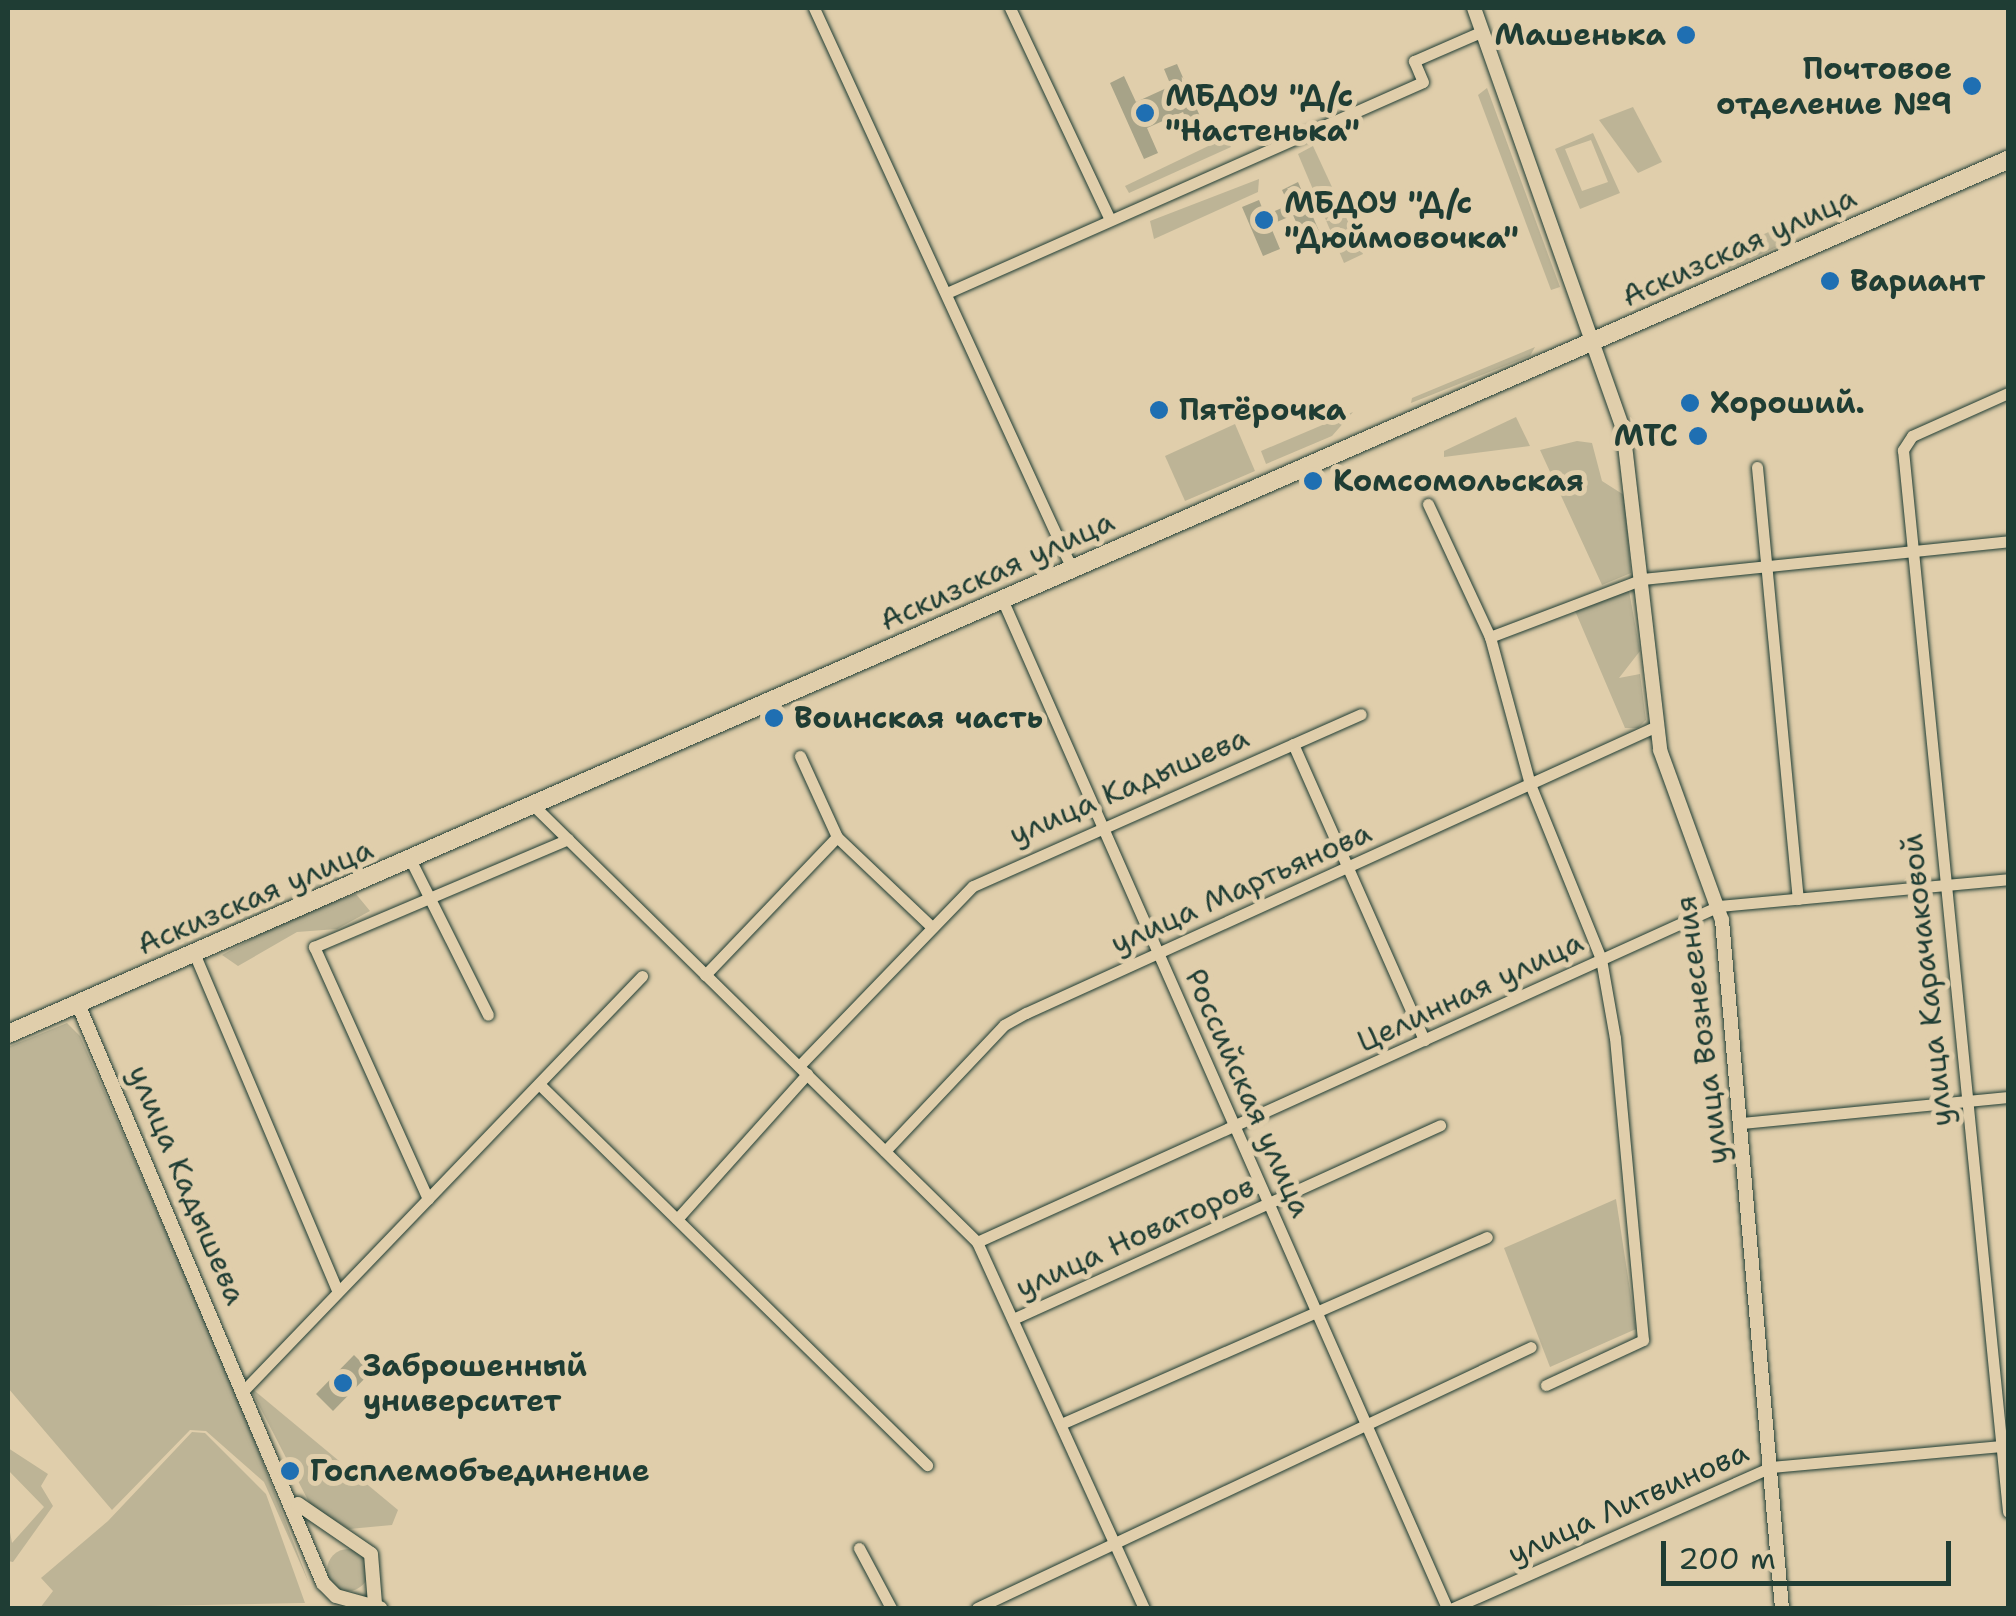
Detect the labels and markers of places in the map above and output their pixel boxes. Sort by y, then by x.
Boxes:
place label: Машенька [1494,17,1666,53]
marker: Машенька [1675,24,1697,46]
place label: Почтовое отделение №9 [1716,51,1952,122]
marker: Почтовое отделение №9 [1961,75,1983,97]
place label: МБДОУ "Д/с "Настенька" [1165,78,1360,148]
marker: МБДОУ "Д/с "Настенька" [1134,102,1156,124]
place label: МБДОУ "Д/с "Дюймовочка" [1284,185,1519,256]
marker: МБДОУ "Д/с "Дюймовочка" [1253,209,1275,231]
place label: Вариант [1850,263,1985,299]
marker: Вариант [1819,270,1841,292]
place label: Хороший. [1710,385,1865,421]
place label: Пятёрочка [1179,392,1346,428]
marker: Хороший. [1679,392,1701,414]
marker: Пятёрочка [1148,399,1170,421]
place label: МТС [1614,418,1678,454]
marker: МТС [1687,425,1709,447]
place label: Комсомольская [1333,463,1584,499]
marker: Комсомольская [1302,470,1324,492]
place label: Воинская часть [794,700,1043,736]
marker: Воинская часть [763,707,785,729]
place label: Заброшенный университет [363,1348,587,1418]
marker: Заброшенный университет [332,1372,354,1394]
place label: Госплемобъединение [310,1453,650,1489]
marker: Госплемобъединение [279,1460,301,1482]

